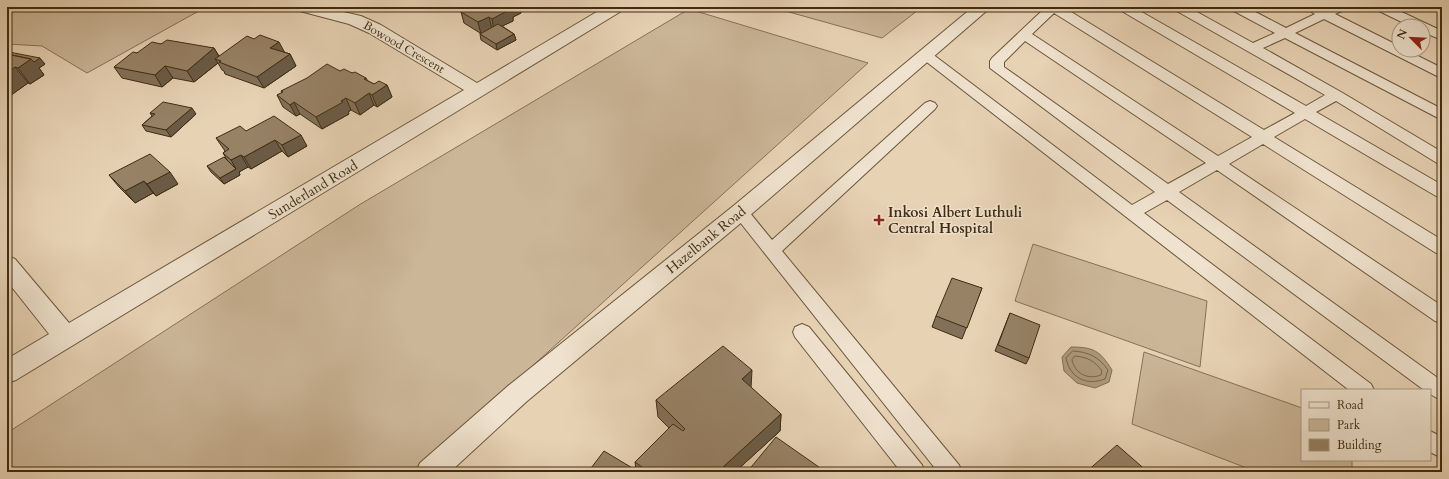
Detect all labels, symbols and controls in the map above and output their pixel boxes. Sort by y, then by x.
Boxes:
street label: Bowood Crescent [360,17,448,77]
north arrow [1391,18,1431,58]
text: N [1394,26,1411,42]
street label: Sunderland Road [265,156,362,224]
street label: Hazelbank Road [662,202,750,278]
place label: Inkosi Albert Luthuli Central Hospital [888,203,1023,238]
marker: Inkosi Albert Luthuli Central Hospital [873,214,885,226]
legend [1301,389,1431,461]
text: Road [1337,397,1364,413]
text: Park [1337,417,1361,433]
text: Building [1337,437,1382,453]

